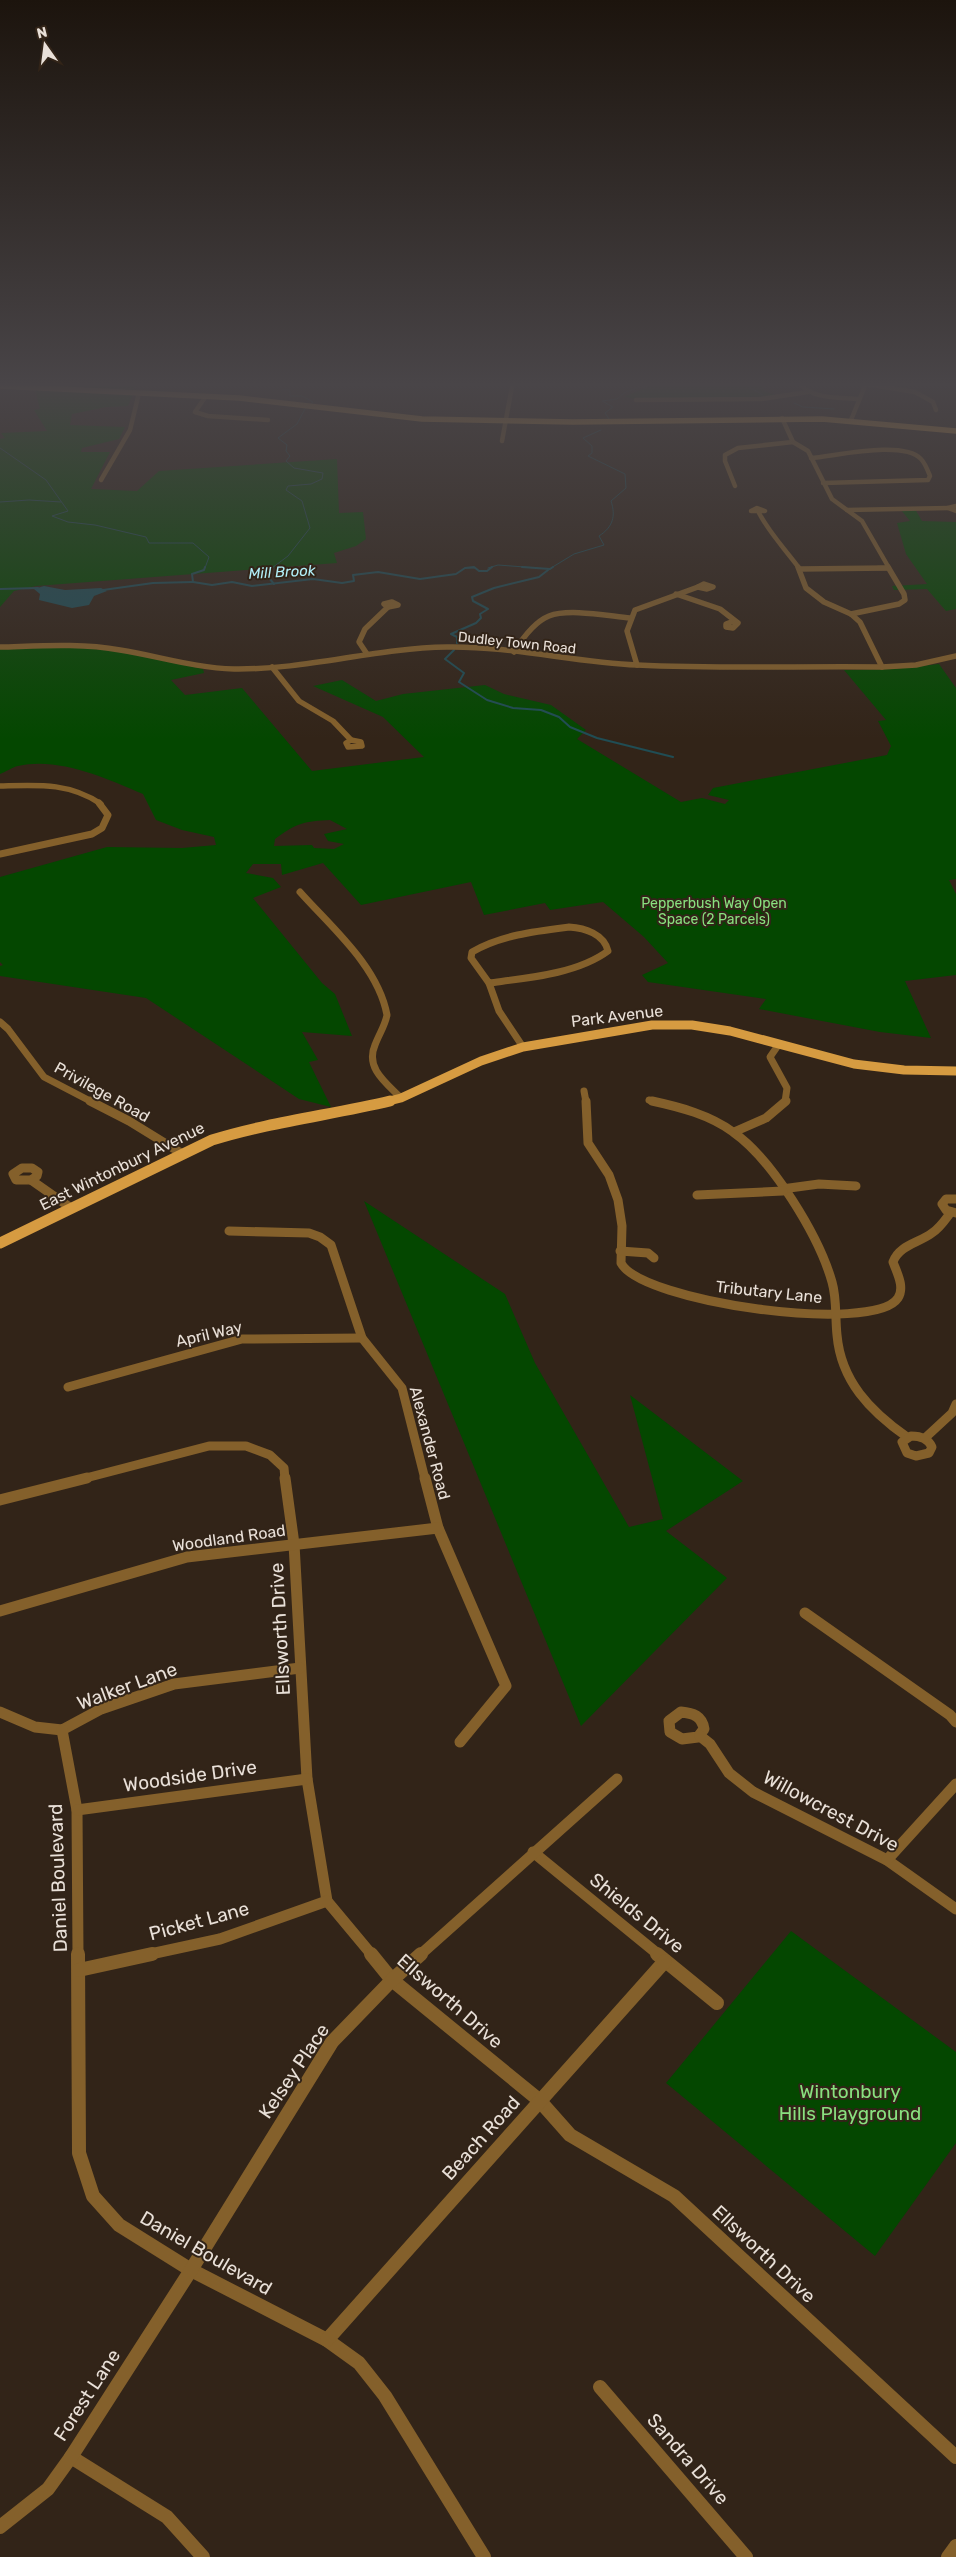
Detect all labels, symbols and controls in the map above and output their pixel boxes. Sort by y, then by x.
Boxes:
north arrow [20,20,70,70]
text: N [35,23,49,42]
water label: Mill Brook [248,561,316,583]
street label: Dudley Town Road [457,628,577,658]
park label: Pepperbush Way Open Space (2 Parcels) [641,895,787,928]
street label: Park Avenue [570,1001,664,1031]
street label: Privilege Road [51,1058,153,1126]
street label: East Wintonbury Avenue [36,1118,208,1214]
street label: Tributary Lane [715,1277,823,1307]
street label: April Way [174,1317,244,1351]
street label: Alexander Road [406,1384,454,1502]
street label: Woodland Road [171,1521,287,1555]
street label: Ellsworth Drive [265,1562,295,1696]
street label: Walker Lane [74,1657,180,1715]
street label: Woodside Drive [122,1755,258,1797]
street label: Willowcrest Drive [759,1766,903,1856]
street label: Daniel Boulevard [44,1803,72,1953]
street label: Shields Drive [585,1868,689,1958]
street label: Picket Lane [146,1897,252,1945]
street label: Ellsworth Drive [392,1949,508,2053]
street label: Kelsey Place [254,2019,334,2123]
park label: Wintonbury Hills Playground [779,2080,921,2125]
street label: Beach Road [437,2091,525,2185]
street label: Ellsworth Drive [708,2200,820,2308]
street label: Daniel Boulevard [136,2206,276,2300]
street label: Forest Lane [49,2345,125,2445]
street label: Sandra Drive [642,2409,734,2509]

